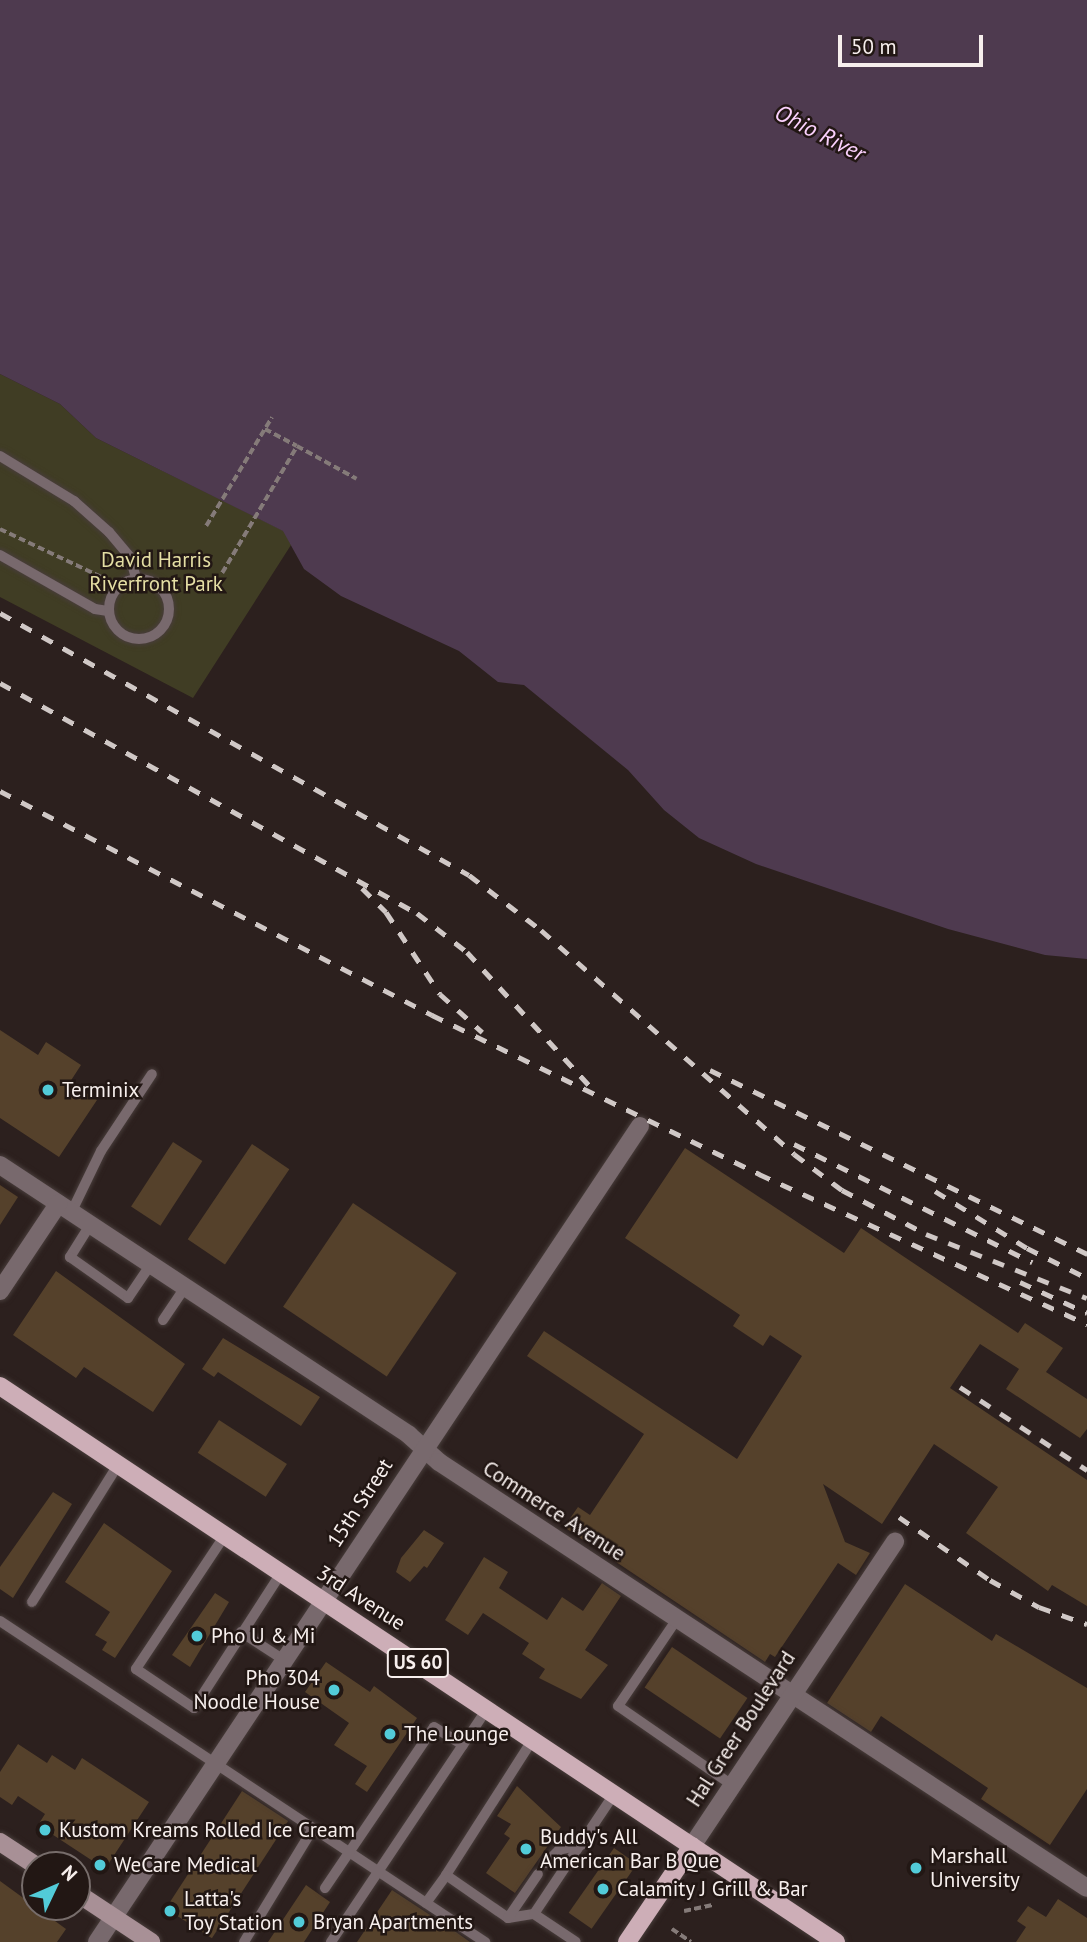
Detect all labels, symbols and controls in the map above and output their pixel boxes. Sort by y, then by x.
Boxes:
scale bar [842,21,987,65]
text: 50 m [851,33,897,60]
water label: Ohio River [770,99,870,167]
park label: David Harris Riverfront Park [89,547,223,597]
place label: Terminix [62,1077,139,1103]
marker: Terminix [40,1082,56,1098]
street label: 15th Street [322,1454,398,1552]
street label: Commerce Avenue [478,1455,630,1567]
street label: 3rd Avenue [312,1560,410,1636]
place label: Pho U & Mi [211,1623,315,1649]
marker: Pho U & Mi [189,1628,205,1644]
street label: Hal Greer Boulevard [681,1647,801,1811]
road number: US 60 [386,1648,450,1679]
place label: Pho 304 Noodle House [193,1665,320,1715]
marker: Pho 304 Noodle House [326,1682,342,1698]
place label: The Lounge [404,1721,509,1747]
marker: The Lounge [382,1726,398,1742]
place label: Kustom Kreams Rolled Ice Cream [59,1817,355,1843]
marker: Kustom Kreams Rolled Ice Cream [37,1822,53,1838]
place label: Buddy's All American Bar B Que [540,1824,719,1874]
marker: Buddy's All American Bar B Que [518,1841,534,1857]
place label: Marshall University [930,1843,1020,1893]
north arrow [21,1851,91,1921]
place label: WeCare Medical [114,1852,257,1878]
marker: WeCare Medical [92,1857,108,1873]
text: N [57,1860,83,1886]
marker: Marshall University [908,1860,924,1876]
place label: Calamity J Grill & Bar [617,1876,809,1902]
marker: Calamity J Grill & Bar [595,1881,611,1897]
place label: Latta's Toy Station [184,1886,284,1936]
marker: Latta's Toy Station [162,1903,178,1919]
place label: Bryan Apartments [313,1909,474,1935]
marker: Bryan Apartments [291,1914,307,1930]

